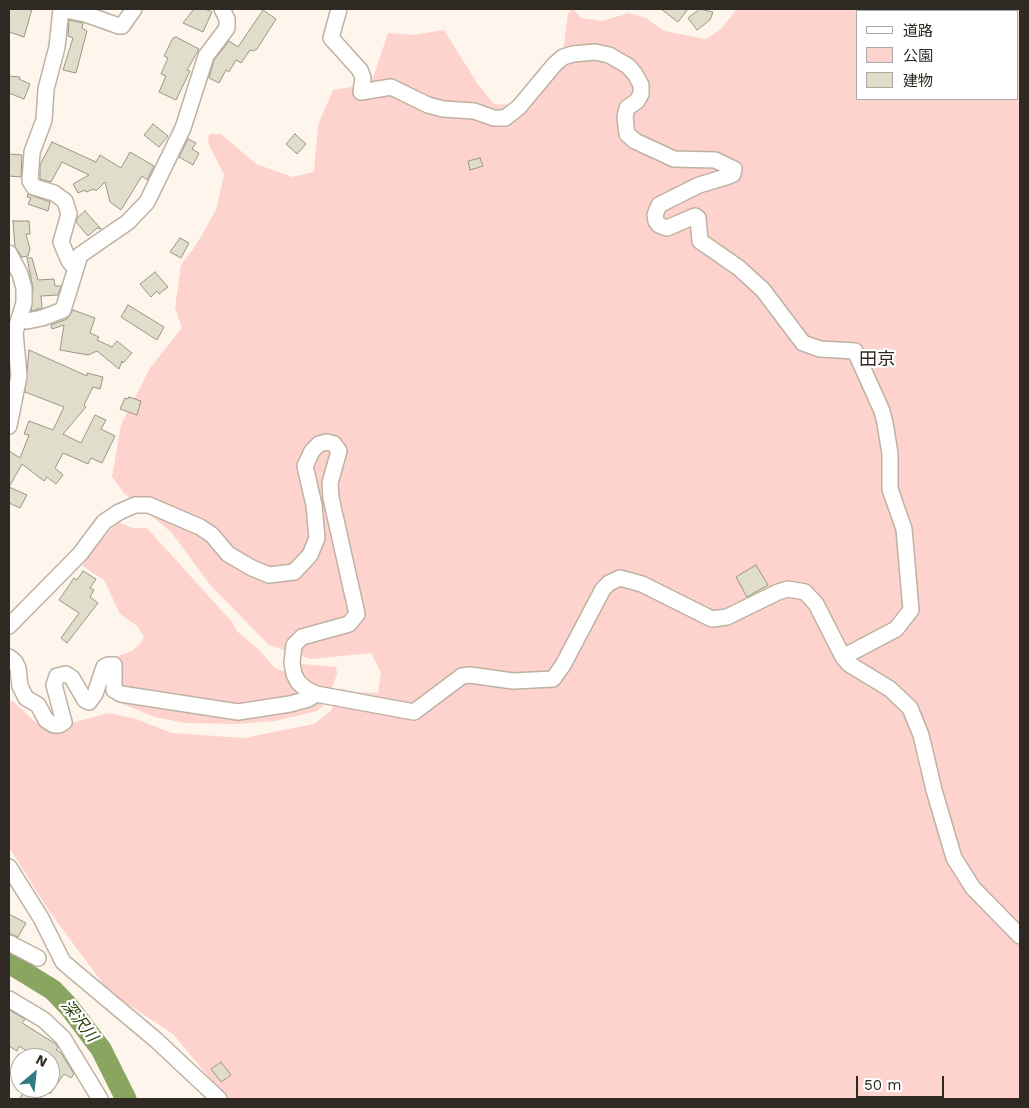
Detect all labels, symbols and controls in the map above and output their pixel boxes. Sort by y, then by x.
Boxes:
legend [856,10,1019,100]
text: 道路 [903,22,933,40]
text: 公園 [903,47,933,65]
text: 建物 [903,72,933,90]
district label: 田京 [859,349,895,371]
water label: 深沢川 [57,996,101,1046]
north arrow [10,1048,60,1098]
text: N [33,1051,50,1070]
scale bar [859,1066,946,1098]
text: 50 m [864,1076,901,1094]

